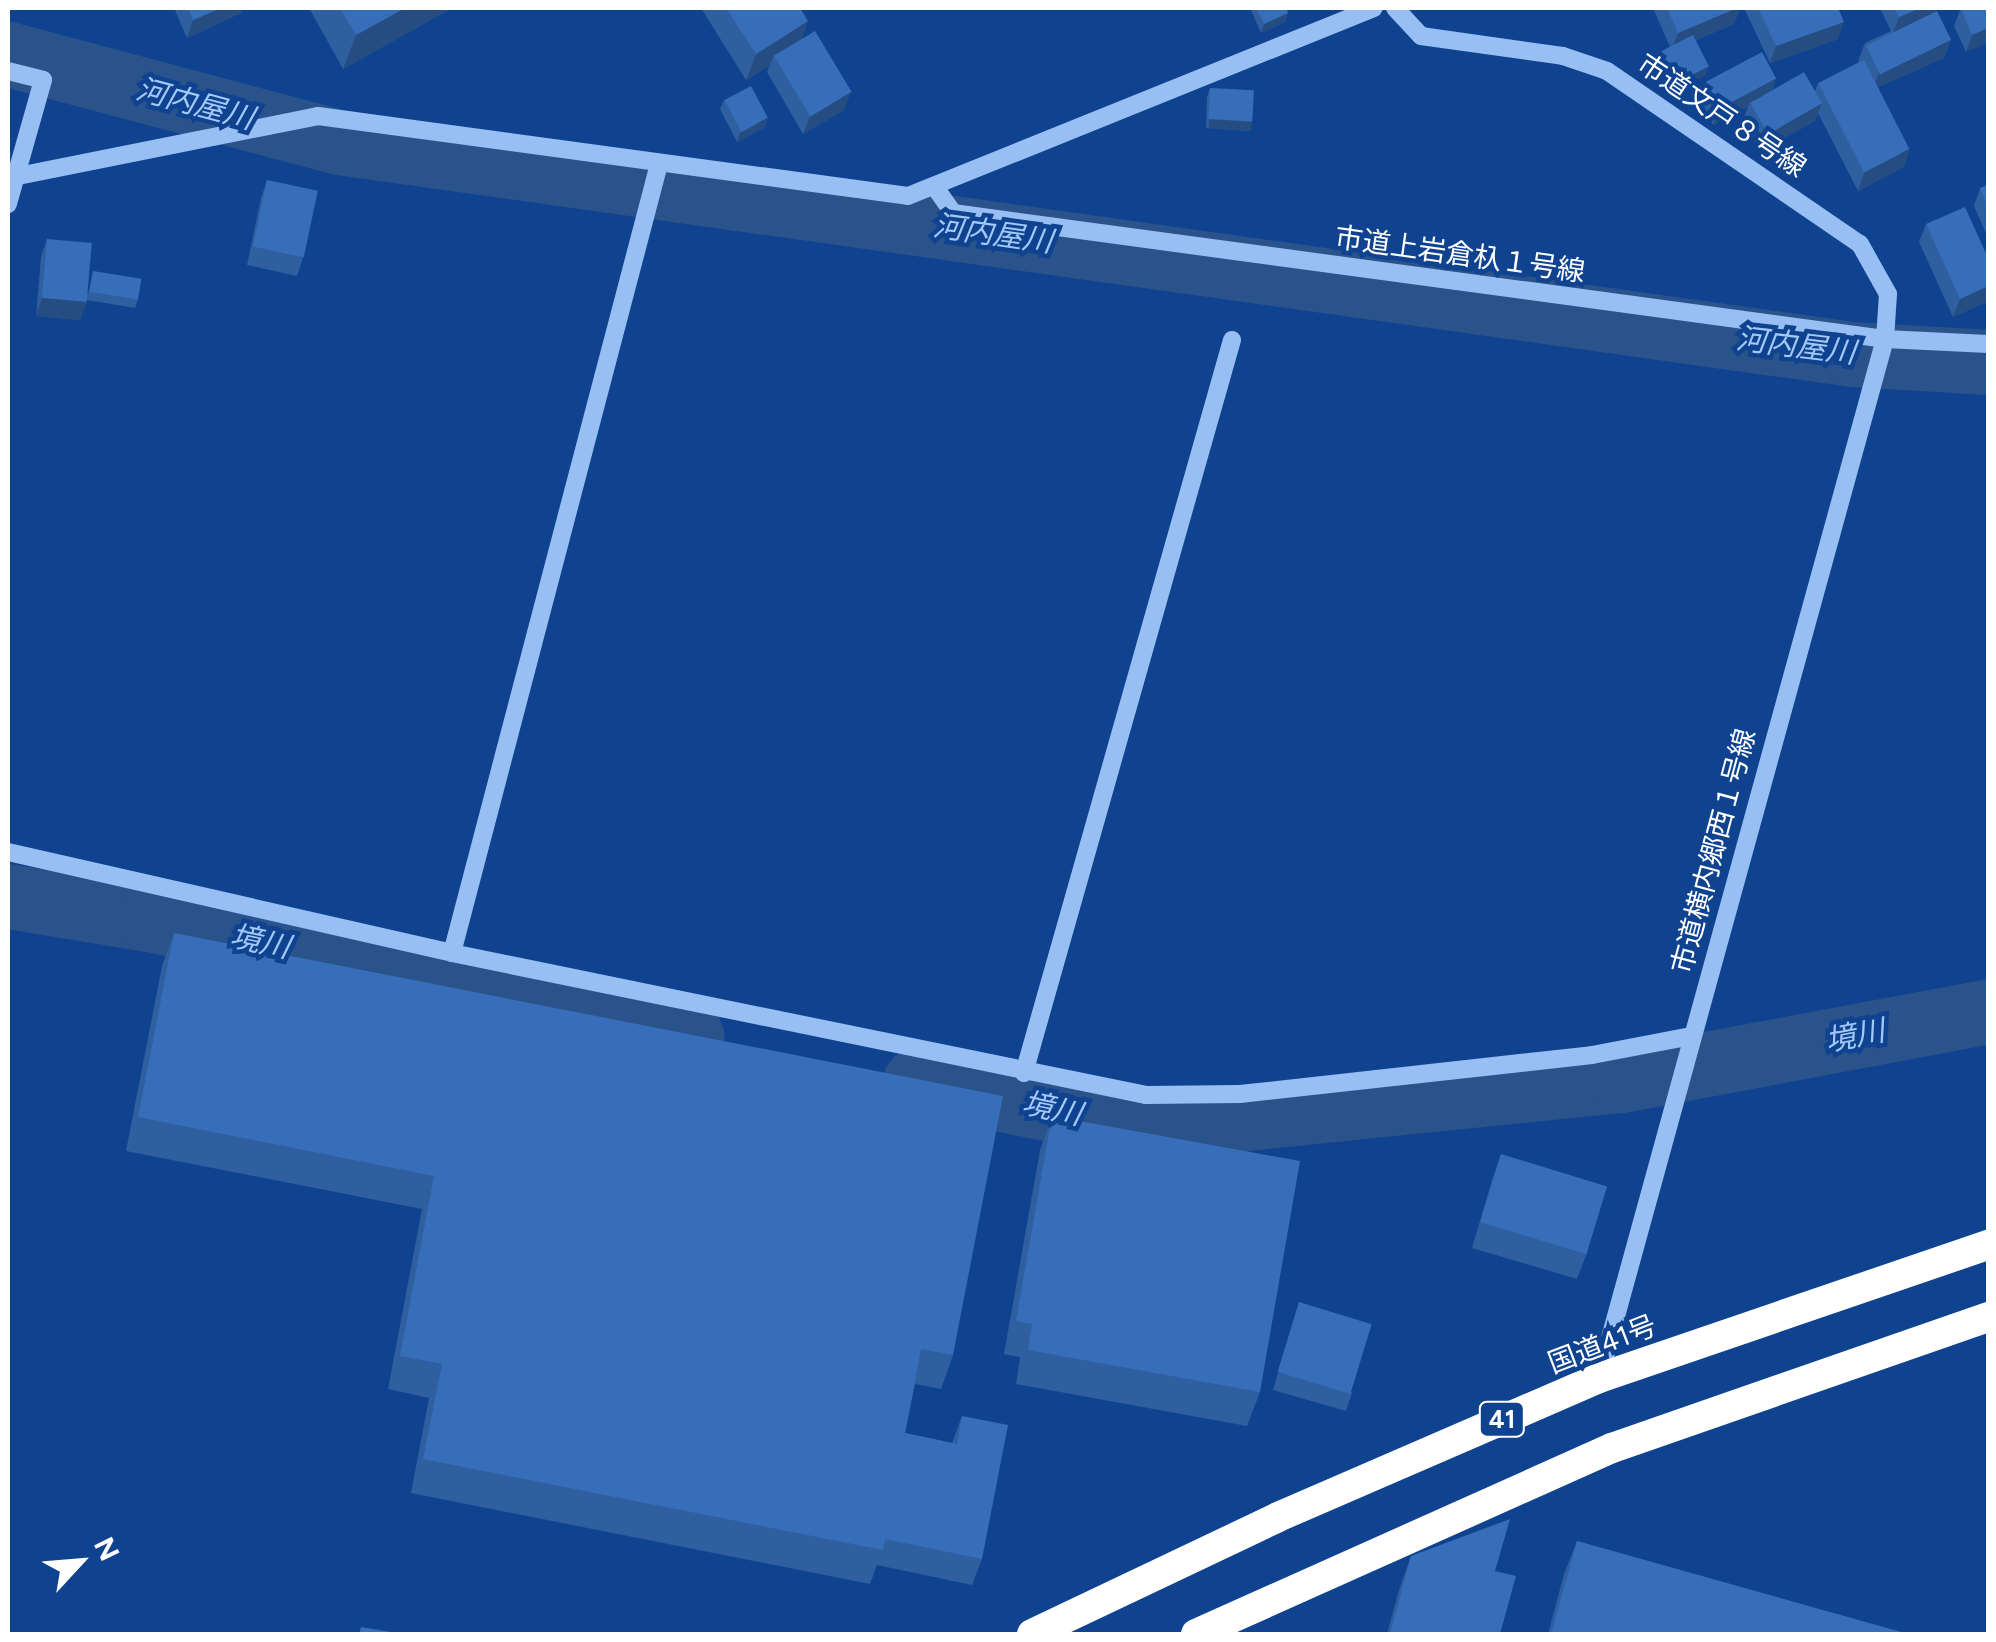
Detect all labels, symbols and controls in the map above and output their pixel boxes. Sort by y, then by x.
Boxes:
street label: 市道文戸８号線 [1631,46,1813,184]
water label: 河内屋川 [132,71,258,137]
water label: 河内屋川 [931,208,1055,260]
street label: 市道上岩倉杁１号線 [1333,220,1587,288]
water label: 河内屋川 [1734,321,1858,371]
street label: 市道横内郷西１号線 [1664,725,1762,977]
water label: 境川 [227,918,293,966]
water label: 境川 [1822,1013,1888,1059]
water label: 境川 [1019,1085,1085,1133]
street label: 国道41号 [1543,1308,1661,1380]
road number: 41 [1477,1399,1527,1439]
north arrow [30,1512,130,1612]
text: N [87,1532,127,1566]

